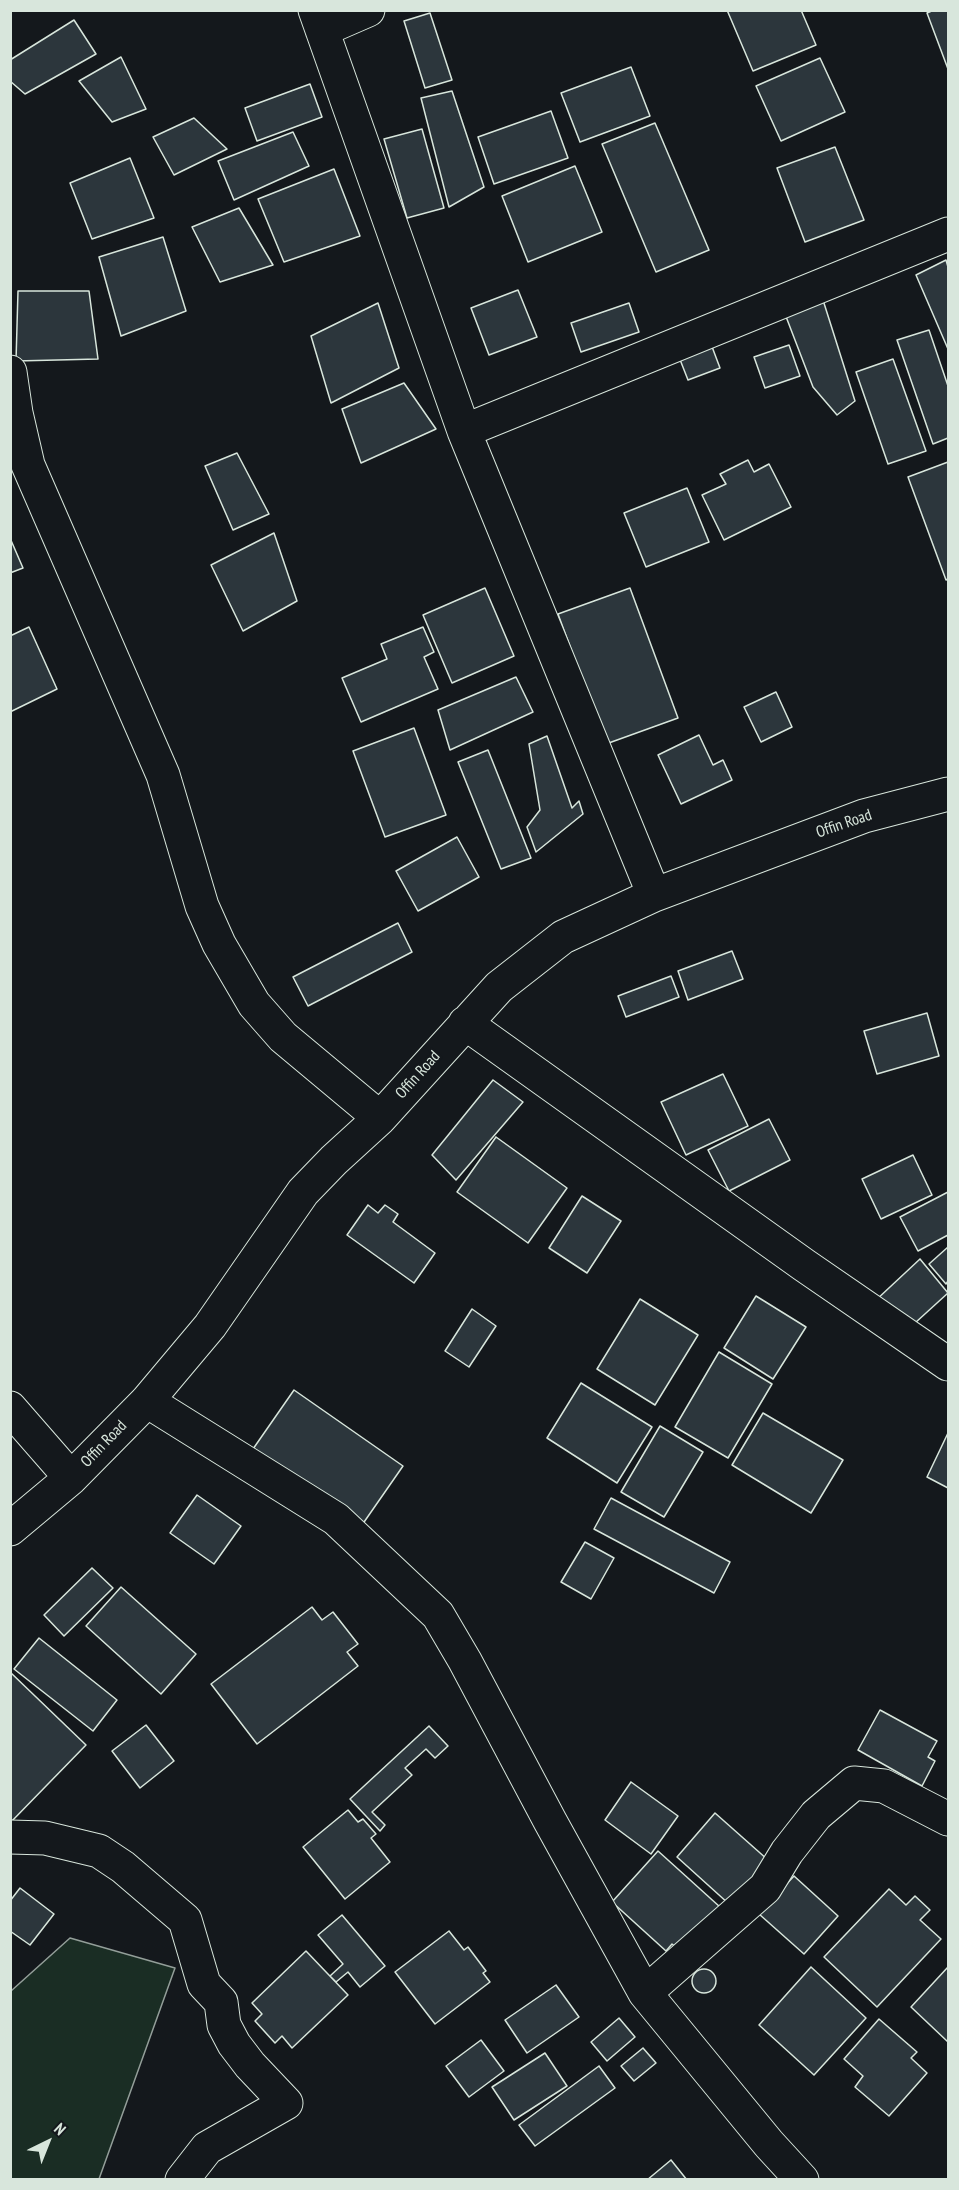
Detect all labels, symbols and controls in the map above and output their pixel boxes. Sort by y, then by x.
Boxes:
street label: Offin Road [814,806,874,842]
street label: Offin Road [392,1047,444,1103]
street label: Offin Road [77,1417,131,1471]
north arrow [18,2112,78,2172]
text: N [50,2119,70,2139]

